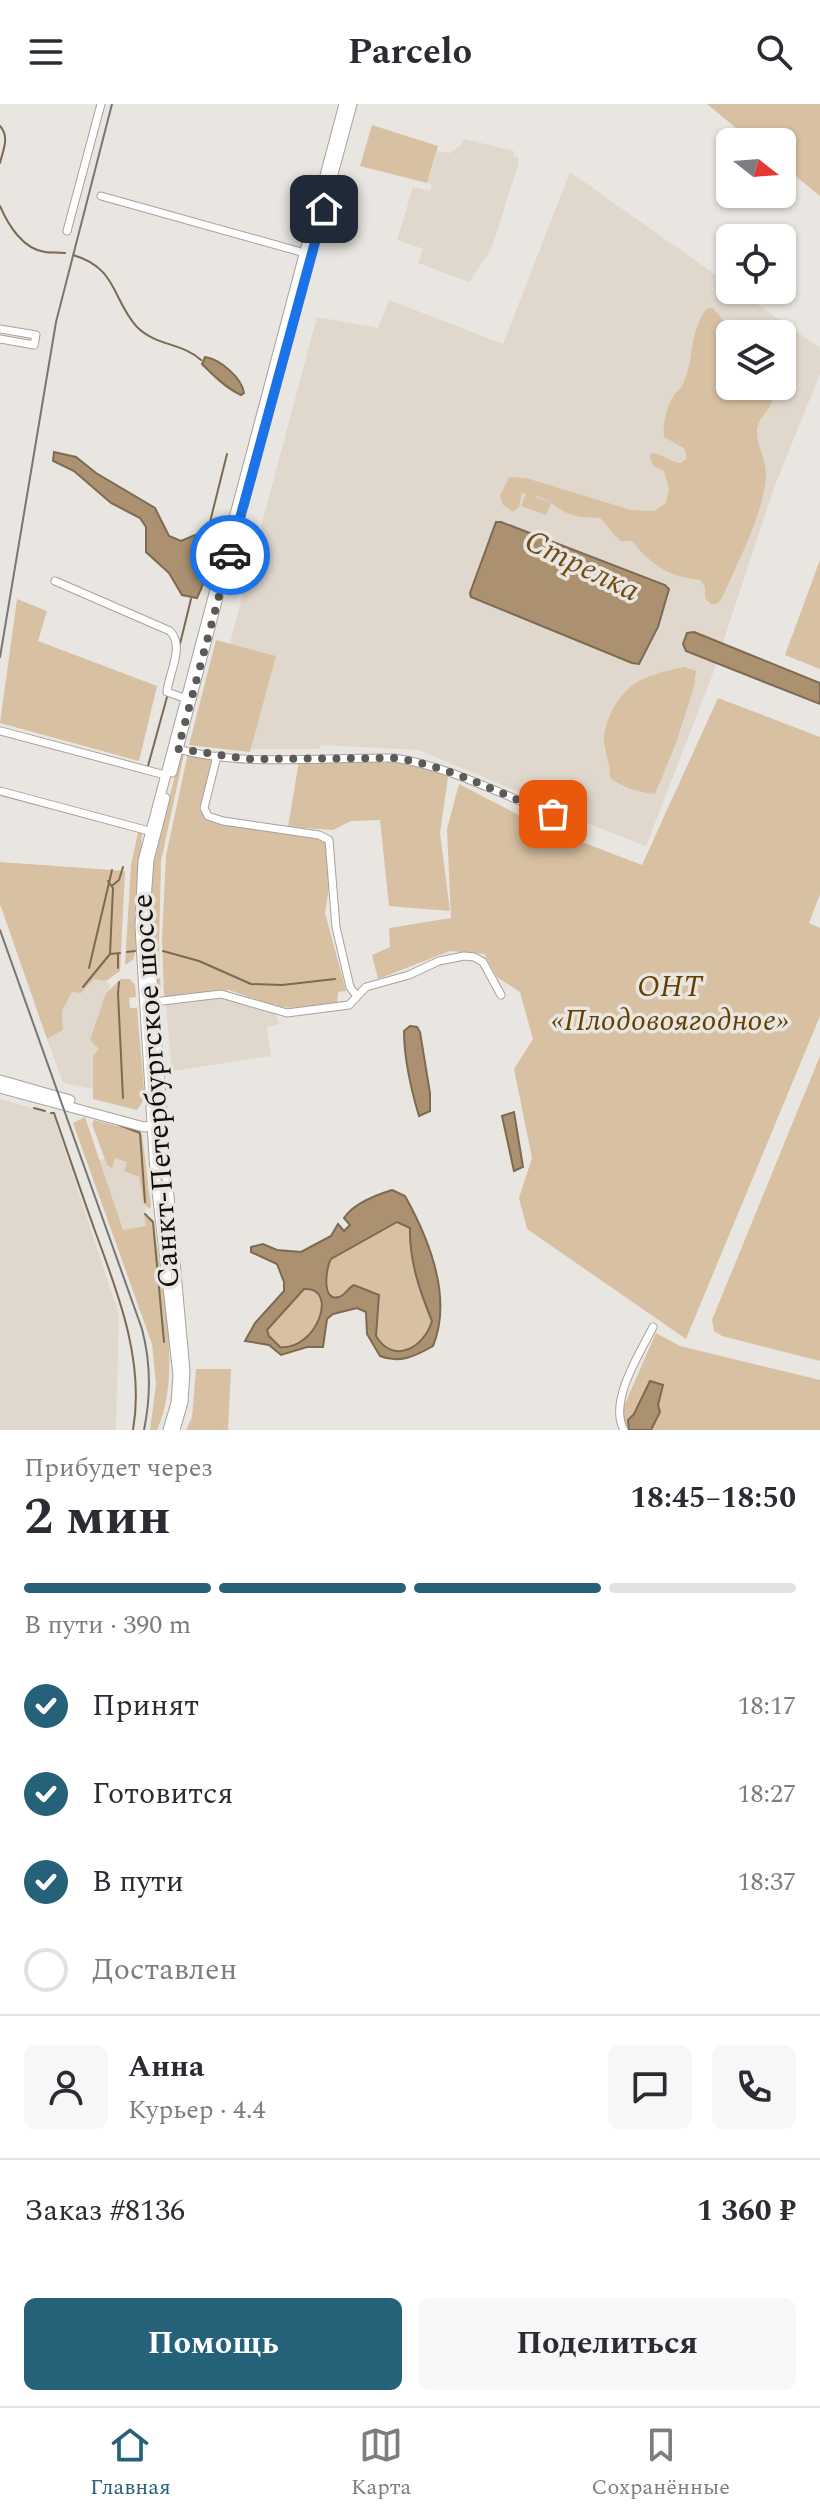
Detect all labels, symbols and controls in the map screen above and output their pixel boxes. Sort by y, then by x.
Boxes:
text: Parcelo [348,25,472,80]
icon: menu [24,30,68,74]
icon: search [752,30,796,74]
north arrow [716,128,796,208]
map controls [716,128,796,400]
pin [290,175,358,243]
icon: home [302,187,346,231]
button: locate [716,224,796,304]
button: layers [716,320,796,400]
courier [190,515,270,595]
water label: Стрелка [516,517,648,615]
icon: car [208,533,252,577]
pin [519,780,587,848]
icon: bag [531,792,575,836]
street label: Санкт-Петербургское шоссе [119,892,193,1290]
park label: ОНТ «Плодовоягодное» [552,964,789,1044]
text: Прибудет через [24,1448,213,1488]
text: 18:45–18:50 [630,1475,796,1521]
text: 2 мин [24,1478,171,1557]
text: В пути · 390 m [24,1605,191,1645]
text: Принят [92,1683,199,1729]
icon: check [24,1684,68,1728]
text: 18:17 [737,1686,796,1726]
text: Готовится [92,1771,233,1817]
icon: check [24,1772,68,1816]
text: 18:27 [737,1774,796,1814]
text: В пути [92,1859,184,1905]
icon: check [24,1860,68,1904]
text: 18:37 [737,1862,796,1902]
text: Доставлен [92,1947,237,1993]
text: Анна [128,2044,204,2090]
button: person [24,2045,108,2129]
button: chat [608,2045,692,2129]
button: phone [712,2045,796,2129]
text: Курьер · 4.4 [128,2090,265,2130]
text: Заказ #8136 [24,2188,185,2234]
text: 1 360 ₽ [697,2188,796,2234]
button: Помощь [24,2298,402,2390]
button: Поделиться [418,2298,796,2390]
tab: Главная [90,2423,171,2504]
tab: Карта [351,2423,411,2504]
tab: Сохранённые [591,2423,730,2504]

